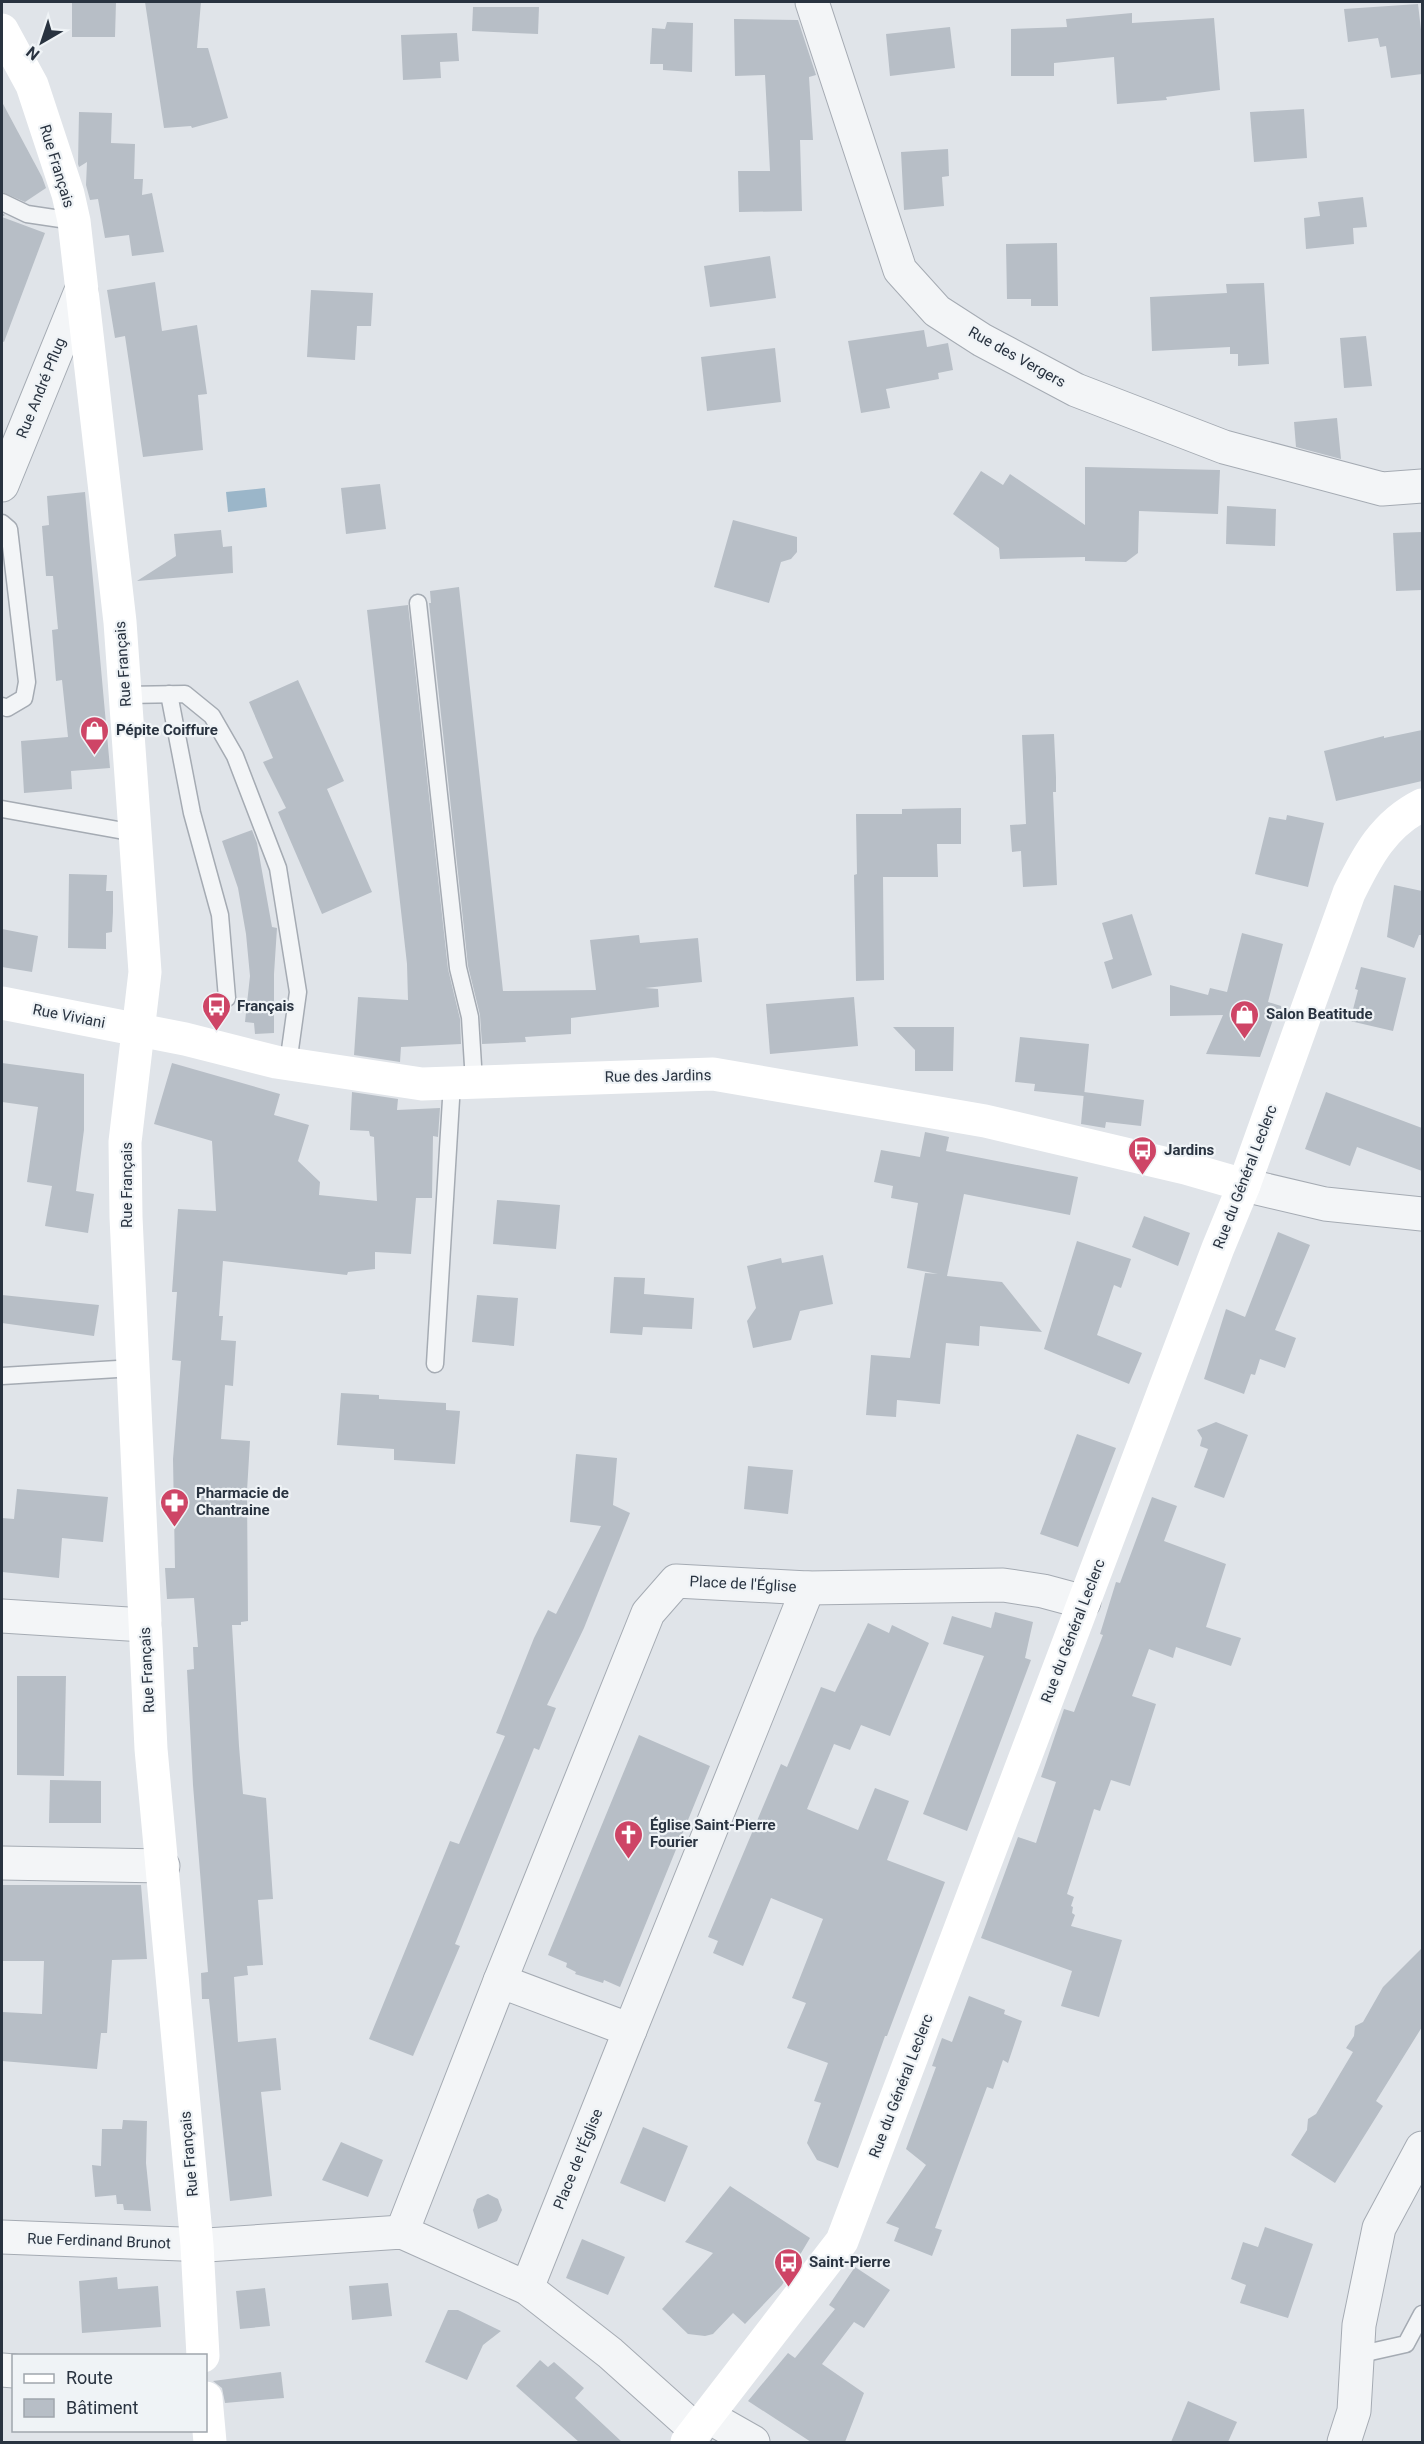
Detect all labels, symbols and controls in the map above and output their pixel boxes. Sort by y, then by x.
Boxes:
north arrow [12,12,72,72]
text: N [23,42,43,64]
street label: Rue Français [36,122,78,210]
street label: Rue des Vergers [965,323,1069,391]
street label: Rue André Pflug [13,335,69,441]
street label: Rue Français [111,621,135,707]
shop icon: Pépite Coiffure [79,714,111,756]
place label: Pépite Coiffure [116,721,218,739]
bus stop icon: Français [200,990,232,1032]
place label: Français [237,997,295,1015]
shop icon: Salon Beatitude [1229,998,1261,1040]
street label: Rue Viviani [31,1000,107,1032]
place label: Salon Beatitude [1266,1005,1373,1023]
street label: Rue des Jardins [605,1066,711,1086]
street label: Rue du Général Leclerc [1209,1102,1281,1251]
bus stop icon: Jardins [1127,1134,1159,1176]
place label: Jardins [1164,1141,1215,1159]
street label: Rue Français [118,1142,136,1228]
place label: Pharmacie de Chantraine [196,1484,289,1519]
pharmacy icon: Pharmacie de Chantraine [159,1486,191,1528]
street label: Rue du Général Leclerc [1037,1556,1109,1705]
street label: Place de l'Église [689,1572,797,1596]
street label: Rue Français [136,1627,158,1713]
place label: Église Saint-Pierre Fourier [650,1816,776,1851]
church icon: Église Saint-Pierre Fourier [613,1818,645,1860]
street label: Rue du Général Leclerc [865,2011,937,2160]
street label: Place de l'Église [550,2106,606,2212]
street label: Rue Français [176,2110,202,2198]
street label: Rue Ferdinand Brunot [27,2229,171,2253]
bus stop icon: Saint-Pierre [772,2246,804,2288]
place label: Saint-Pierre [809,2253,890,2271]
legend [12,2354,207,2432]
text: Route [66,2367,113,2388]
text: Bâtiment [66,2397,139,2418]

